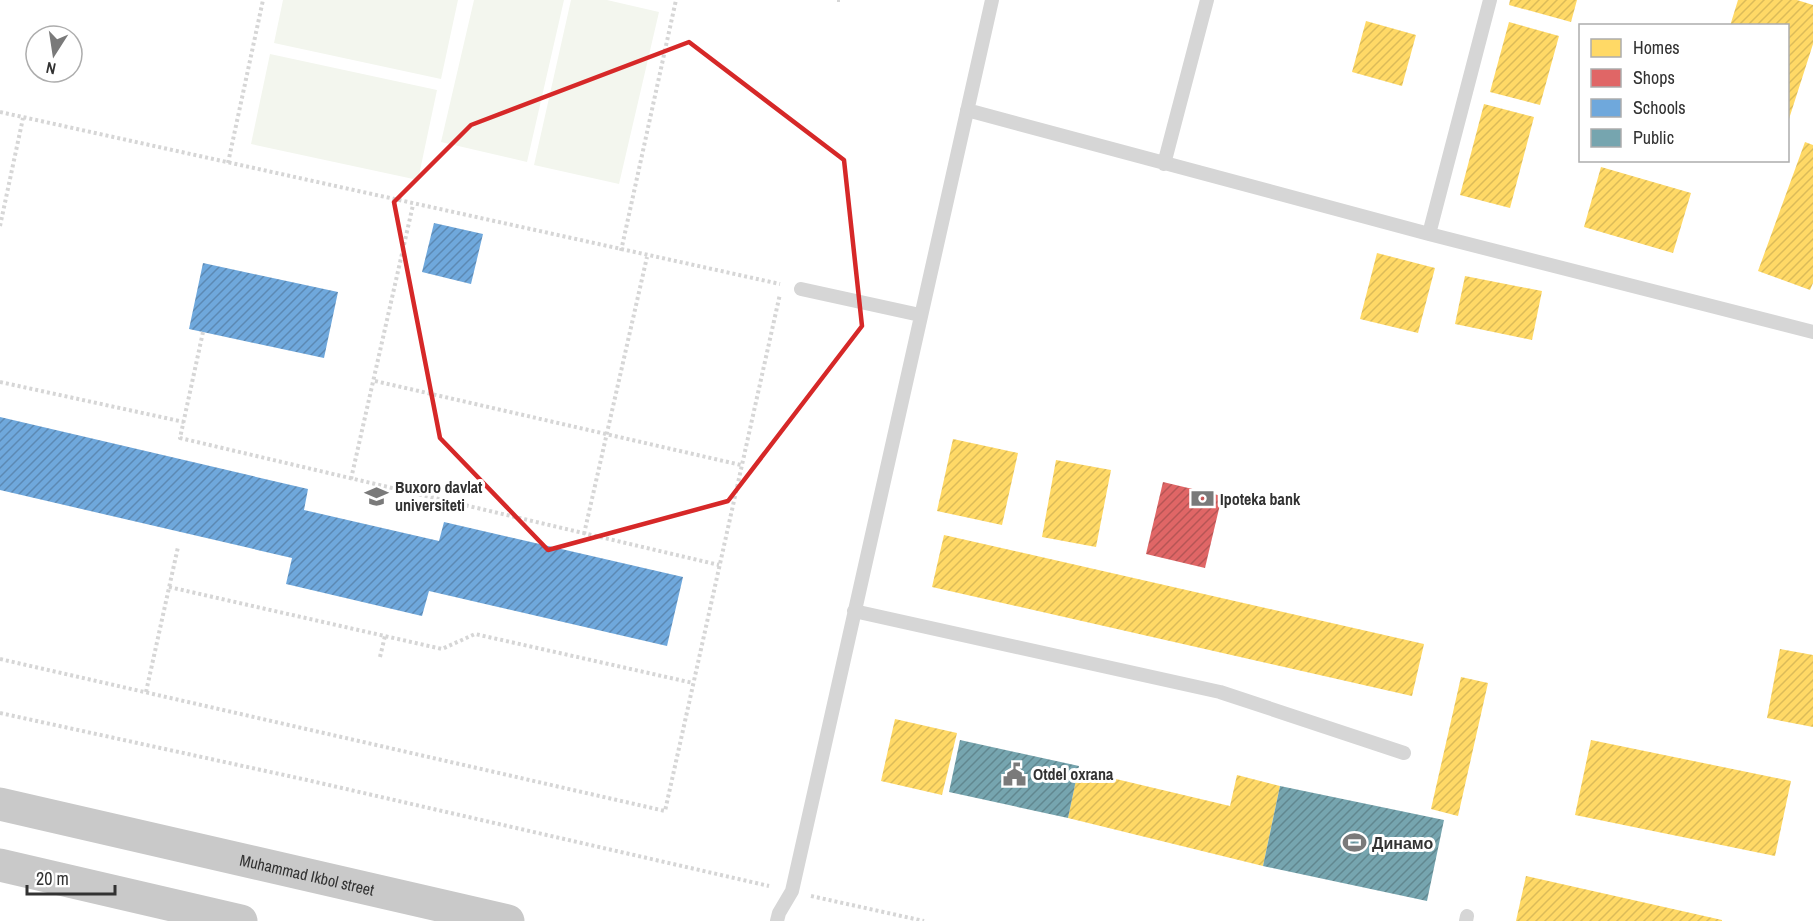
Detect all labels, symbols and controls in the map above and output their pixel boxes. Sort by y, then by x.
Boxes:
north arrow [24,24,84,84]
legend [1579,24,1789,162]
text: Homes [1633,35,1680,60]
text: N [44,57,58,80]
text: Shops [1633,65,1675,90]
text: Schools [1633,95,1686,120]
text: Public [1633,125,1674,150]
place label: Buxoro davlat universiteti [395,476,483,516]
school or university icon: Buxoro davlat universiteti [364,483,390,509]
bank icon: Ipoteka bank [1189,486,1215,512]
place label: Ipoteka bank [1220,488,1301,510]
public building icon: Otdel oxrana [1002,761,1028,787]
place label: Otdel oxrana [1033,763,1114,785]
sports icon: Динамо [1341,830,1367,856]
place label: Динамо [1372,832,1433,854]
street label: Muhammad Ikbol street [238,849,377,901]
scale bar [27,858,116,896]
text: 20 m [36,866,69,891]

